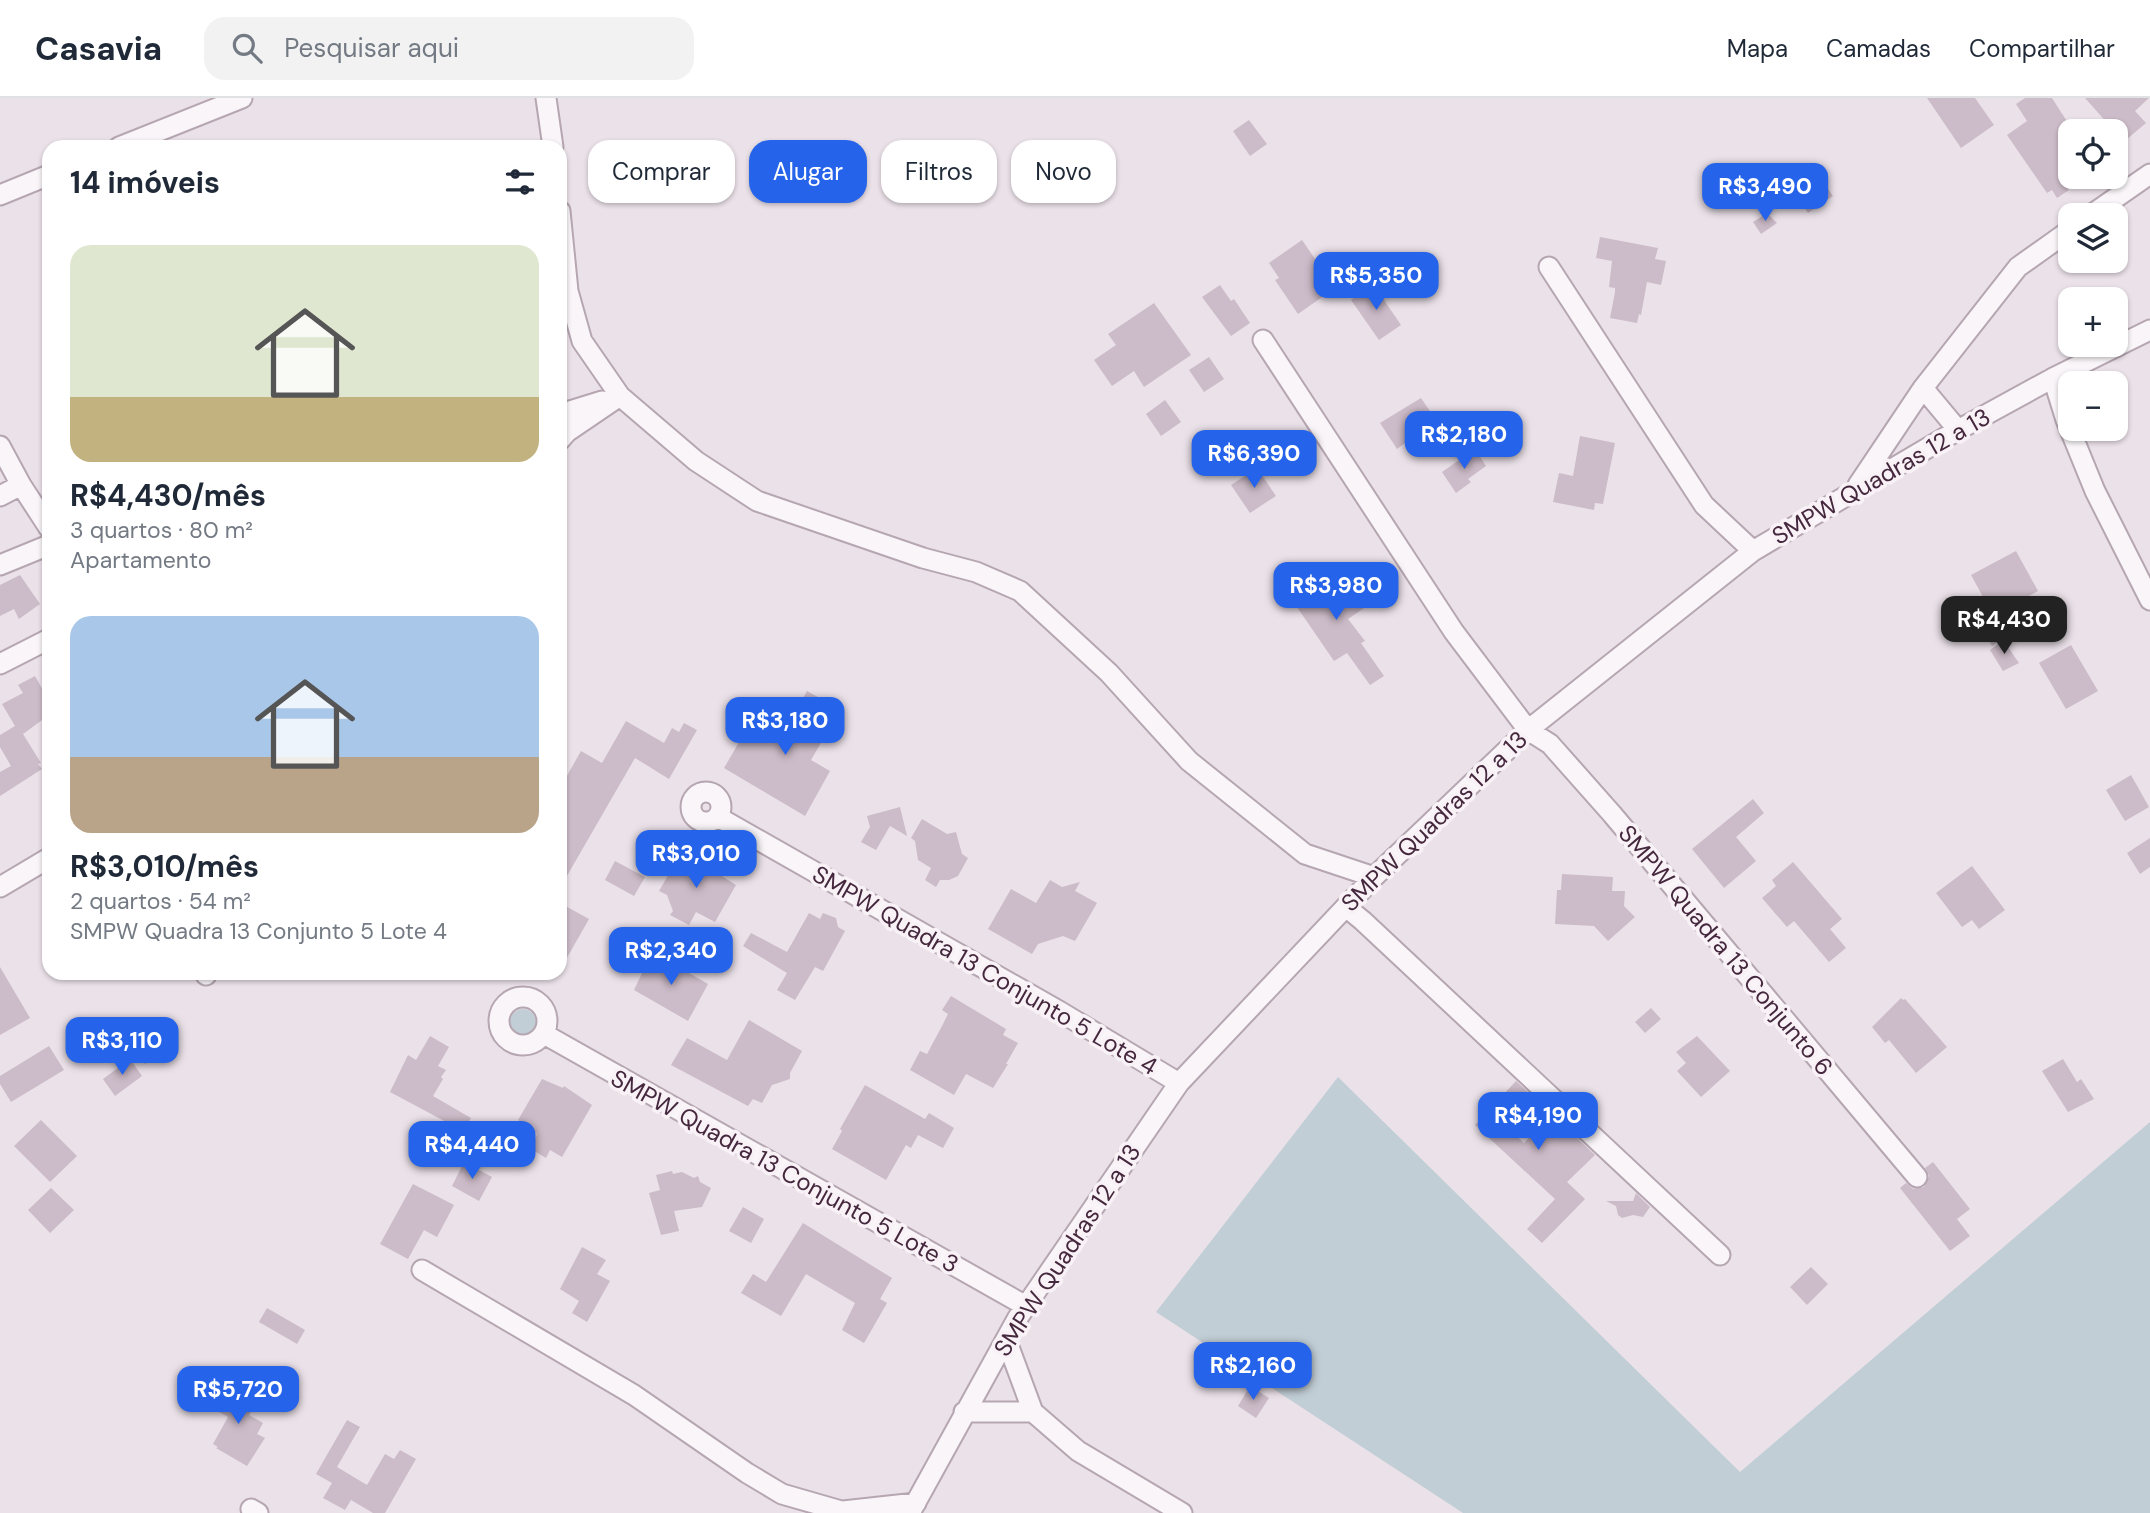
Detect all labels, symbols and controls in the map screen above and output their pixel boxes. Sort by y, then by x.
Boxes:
search box [204,17,694,80]
text: Casavia [35,27,162,70]
icon: search [228,29,266,67]
text: Pesquisar aqui [284,31,459,65]
text: Mapa [1727,33,1788,64]
text: Camadas [1826,33,1931,64]
text: Compartilhar [1969,33,2115,64]
map controls [2058,119,2128,441]
button: locate [2058,119,2128,189]
chip: Comprar [588,140,735,203]
chip: Alugar [749,140,867,203]
chip: Filtros [881,140,997,203]
chip: Novo [1011,140,1116,203]
text: 14 imóveis [70,163,220,202]
icon: filters [501,163,539,201]
pin: R$3,490 [1700,164,1830,223]
text: R$3,490 [1718,171,1812,201]
button: layers [2058,203,2128,273]
pin: R$5,350 [1311,252,1441,312]
text: R$5,350 [1330,260,1422,290]
button: + [2058,287,2128,357]
icon: home [242,290,368,416]
button: − [2058,371,2128,441]
street label: SMPW Quadras 12 a 13 [1766,401,1996,551]
pin: R$2,180 [1399,412,1529,471]
text: R$2,180 [1421,419,1507,449]
pin: R$6,390 [1189,430,1319,490]
text: R$6,390 [1208,438,1300,468]
text: R$4,430/mês [70,476,266,515]
text: 3 quartos · 80 m² [70,515,253,545]
text: Apartamento [70,545,211,575]
pin: R$3,980 [1271,562,1401,622]
text: R$3,980 [1289,570,1383,600]
pin: R$4,430 [1939,596,2069,656]
text: R$4,430 [1957,604,2051,634]
icon: home [242,661,368,787]
pin: R$3,180 [720,698,850,757]
text: R$3,180 [741,705,829,735]
street label: SMPW Quadras 12 a 13 [1334,724,1534,918]
street label: SMPW Quadra 13 Conjunto 6 [1612,818,1840,1082]
pin: R$3,010 [631,830,761,890]
text: R$3,010 [652,838,740,868]
text: R$3,010/mês [70,847,259,886]
street label: SMPW Quadra 13 Conjunto 5 Lote 4 [807,858,1163,1082]
text: 2 quartos · 54 m² [70,886,251,916]
text: SMPW Quadra 13 Conjunto 5 Lote 4 [70,916,447,946]
pin: R$2,340 [606,928,736,987]
text: R$2,340 [625,935,717,965]
pin: R$3,110 [57,1018,187,1077]
text: R$3,110 [82,1025,162,1055]
street label: SMPW Quadra 13 Conjunto 5 Lote 3 [606,1062,964,1280]
pin: R$4,190 [1473,1093,1603,1152]
text: R$4,190 [1494,1100,1582,1130]
pin: R$4,440 [407,1122,537,1181]
text: R$4,440 [424,1129,520,1159]
street label: SMPW Quadras 12 a 13 [987,1138,1147,1362]
pin: R$2,160 [1188,1342,1318,1402]
text: R$2,160 [1210,1350,1296,1380]
pin: R$5,720 [173,1366,303,1426]
text: R$5,720 [193,1374,283,1404]

